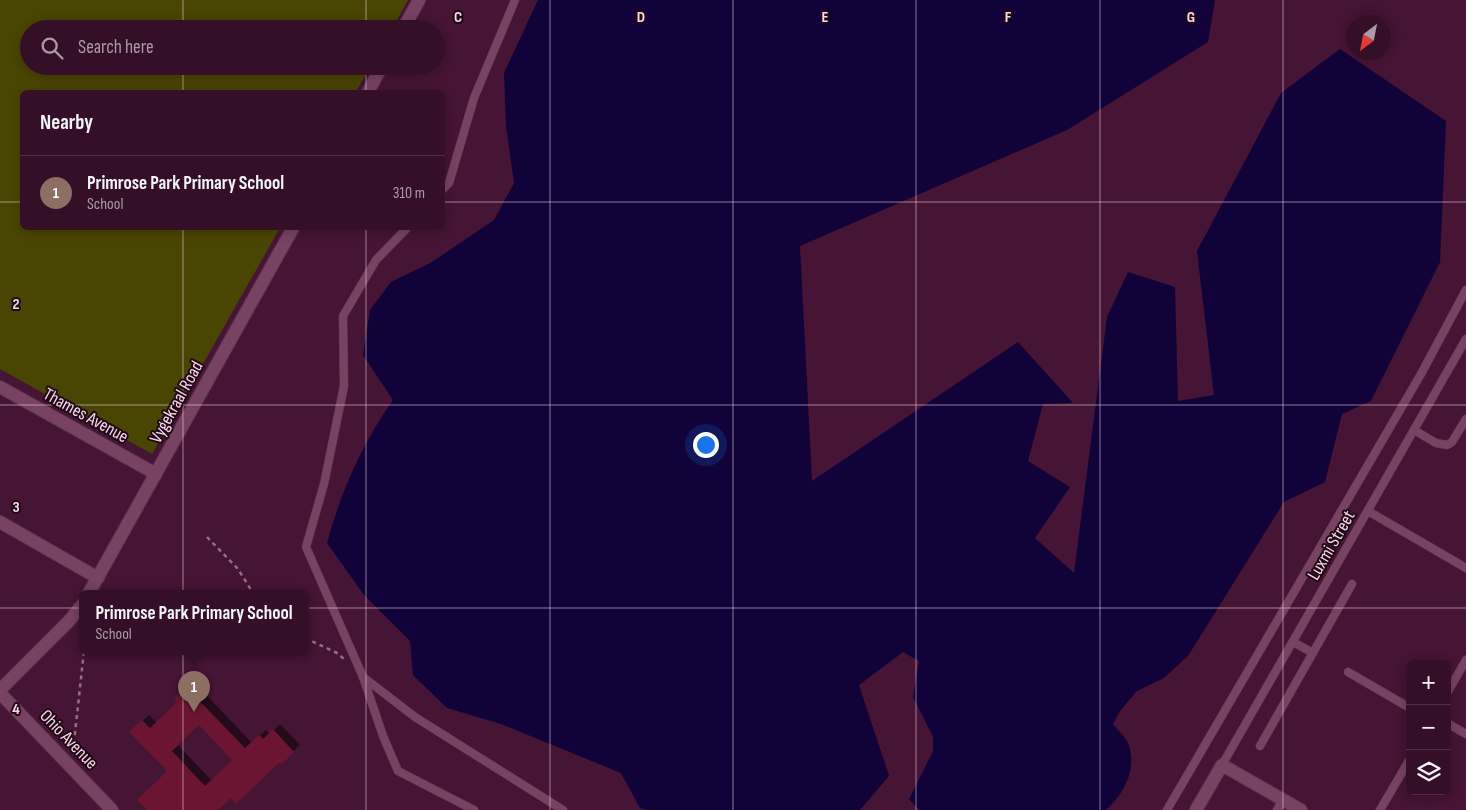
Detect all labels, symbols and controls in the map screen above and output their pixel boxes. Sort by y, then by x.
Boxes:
text: C [454,8,462,27]
text: D [637,8,645,27]
text: E [822,8,829,27]
text: F [1005,8,1012,27]
text: G [1187,8,1195,27]
north arrow [1346,15,1391,60]
search box [20,20,445,75]
icon: search [38,34,66,62]
text: Search here [78,36,154,59]
text: Nearby [40,110,93,135]
text: Primrose Park Primary School [87,172,284,195]
text: 1 [53,184,59,203]
text: 310 m [393,184,425,203]
text: School [87,195,123,214]
text: 2 [12,295,20,314]
street label: Vygekraal Road [145,357,208,447]
street label: Thames Avenue [40,383,132,447]
your location [693,432,719,458]
text: 3 [12,498,20,517]
street label: Luxmi Street [1303,506,1360,584]
popup [79,590,309,655]
text: Primrose Park Primary School [95,602,293,625]
text: School [95,625,132,644]
map controls [1406,660,1451,795]
button: + [1406,660,1451,705]
pin: 1 [178,671,210,712]
text: 4 [12,700,20,719]
street label: Ohio Avenue [35,705,102,773]
button: − [1406,705,1451,750]
button: layers [1406,750,1451,795]

